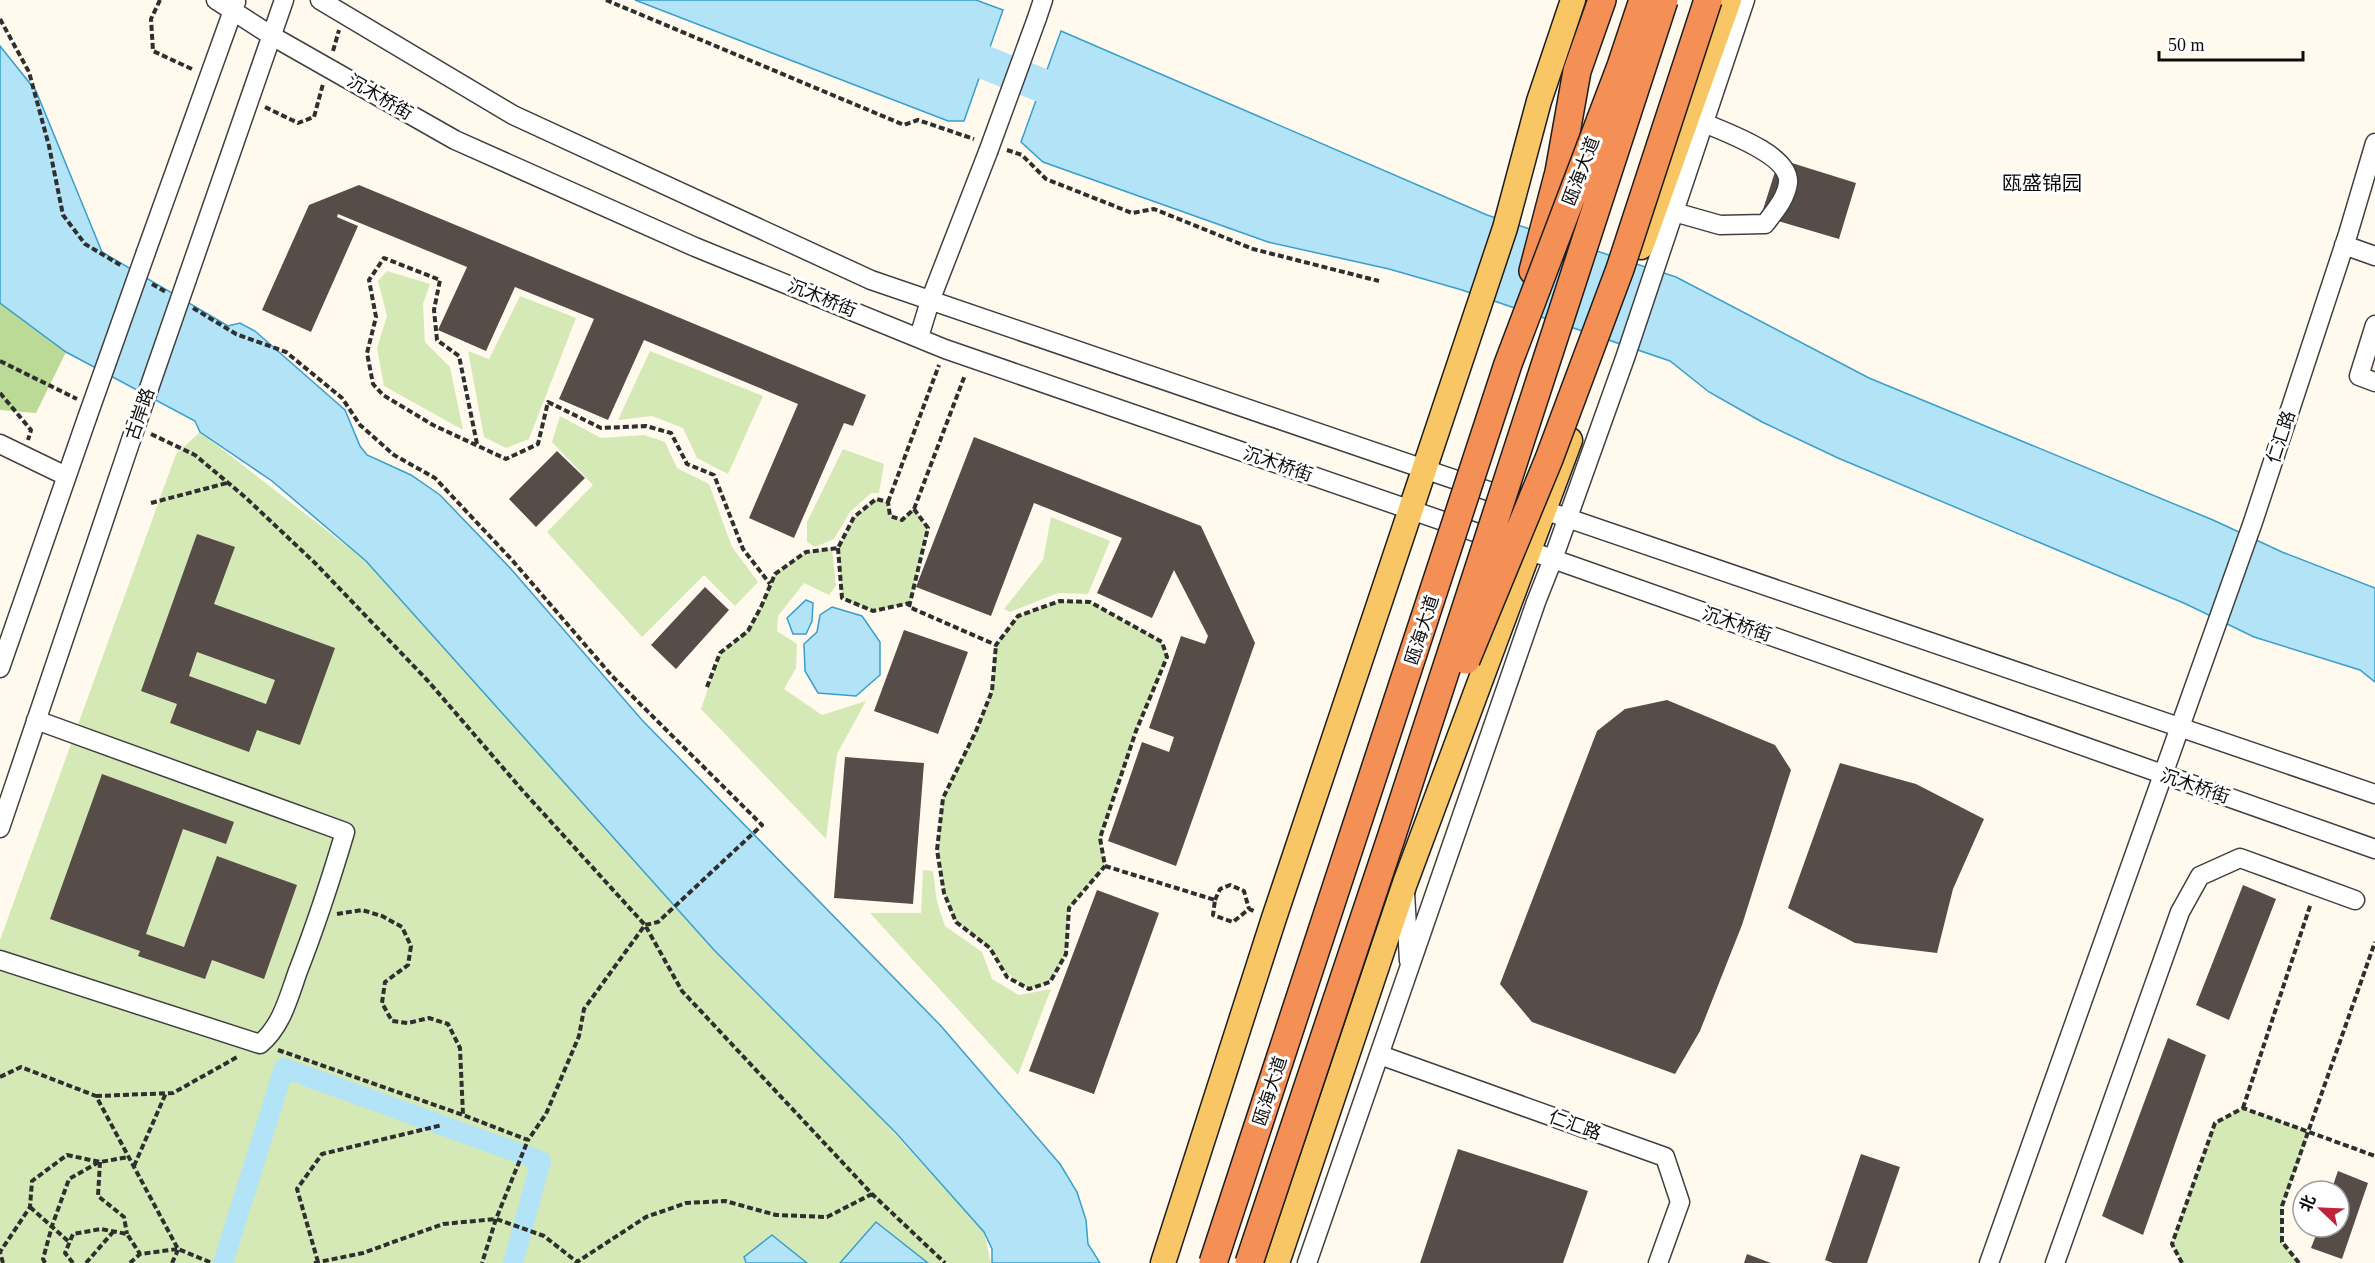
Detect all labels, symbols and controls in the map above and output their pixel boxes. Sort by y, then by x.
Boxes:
scale bar [2159,24,2303,62]
text: 50 m [2168,35,2205,55]
street label: 沉木桥街 [344,70,416,124]
street label: 瓯海大道 [1559,134,1603,208]
district label: 瓯盛锦园 [2002,172,2082,194]
street label: 沉木桥街 [785,275,859,321]
street label: 古岸路 [122,385,158,443]
street label: 仁汇路 [2263,408,2299,466]
street label: 沉木桥街 [1241,443,1315,485]
street label: 瓯海大道 [1401,593,1443,667]
street label: 沉木桥街 [1700,603,1774,645]
street label: 沉木桥街 [2158,765,2232,807]
street label: 瓯海大道 [1249,1054,1291,1128]
street label: 仁汇路 [1546,1106,1604,1144]
north arrow [2291,1179,2351,1239]
text: 北 [2297,1193,2319,1214]

